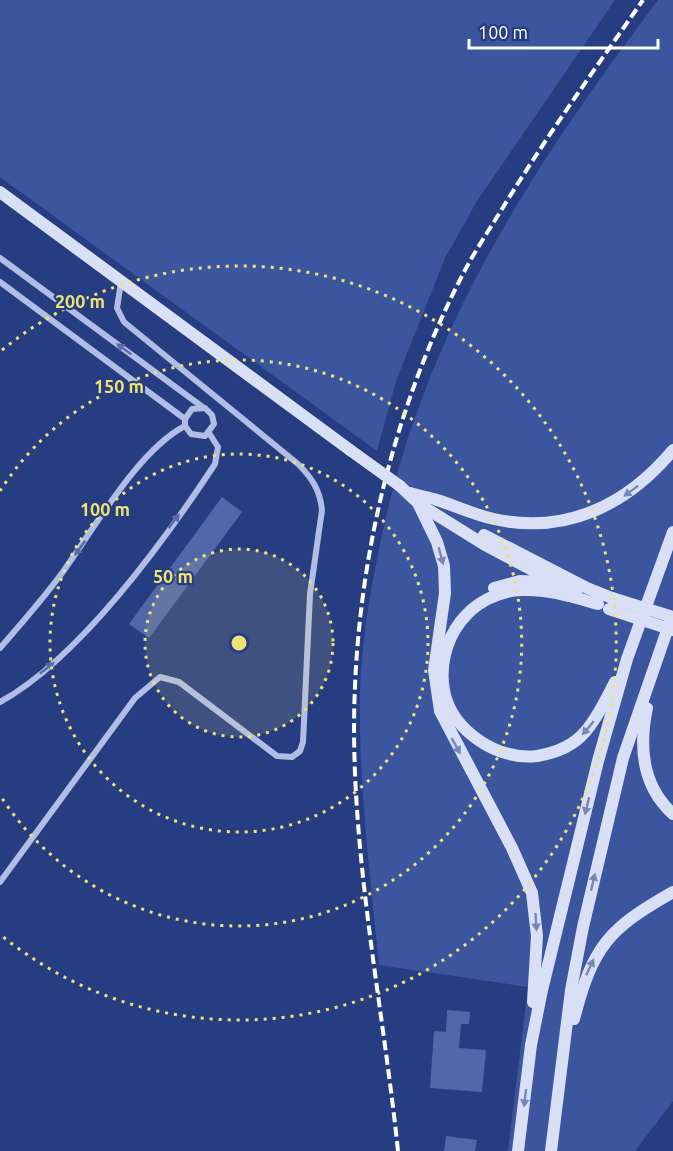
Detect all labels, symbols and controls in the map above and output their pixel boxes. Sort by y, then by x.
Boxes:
scale bar [469,12,658,50]
text: 100 m [478,22,528,42]
text: 200 m [55,291,105,311]
one-way arrow [116,343,132,355]
text: 150 m [94,376,144,396]
one-way arrow [624,485,640,497]
text: 100 m [80,499,130,519]
one-way arrow [168,513,181,529]
one-way arrow [74,540,86,556]
one-way arrow [437,548,446,566]
text: 50 m [153,566,193,586]
centre of rings [229,633,249,653]
one-way arrow [40,663,55,675]
one-way arrow [581,720,594,736]
one-way arrow [451,738,461,755]
one-way arrow [582,797,592,816]
one-way arrow [589,872,599,891]
one-way arrow [532,913,541,932]
one-way arrow [586,959,595,976]
one-way arrow [520,1089,529,1108]

